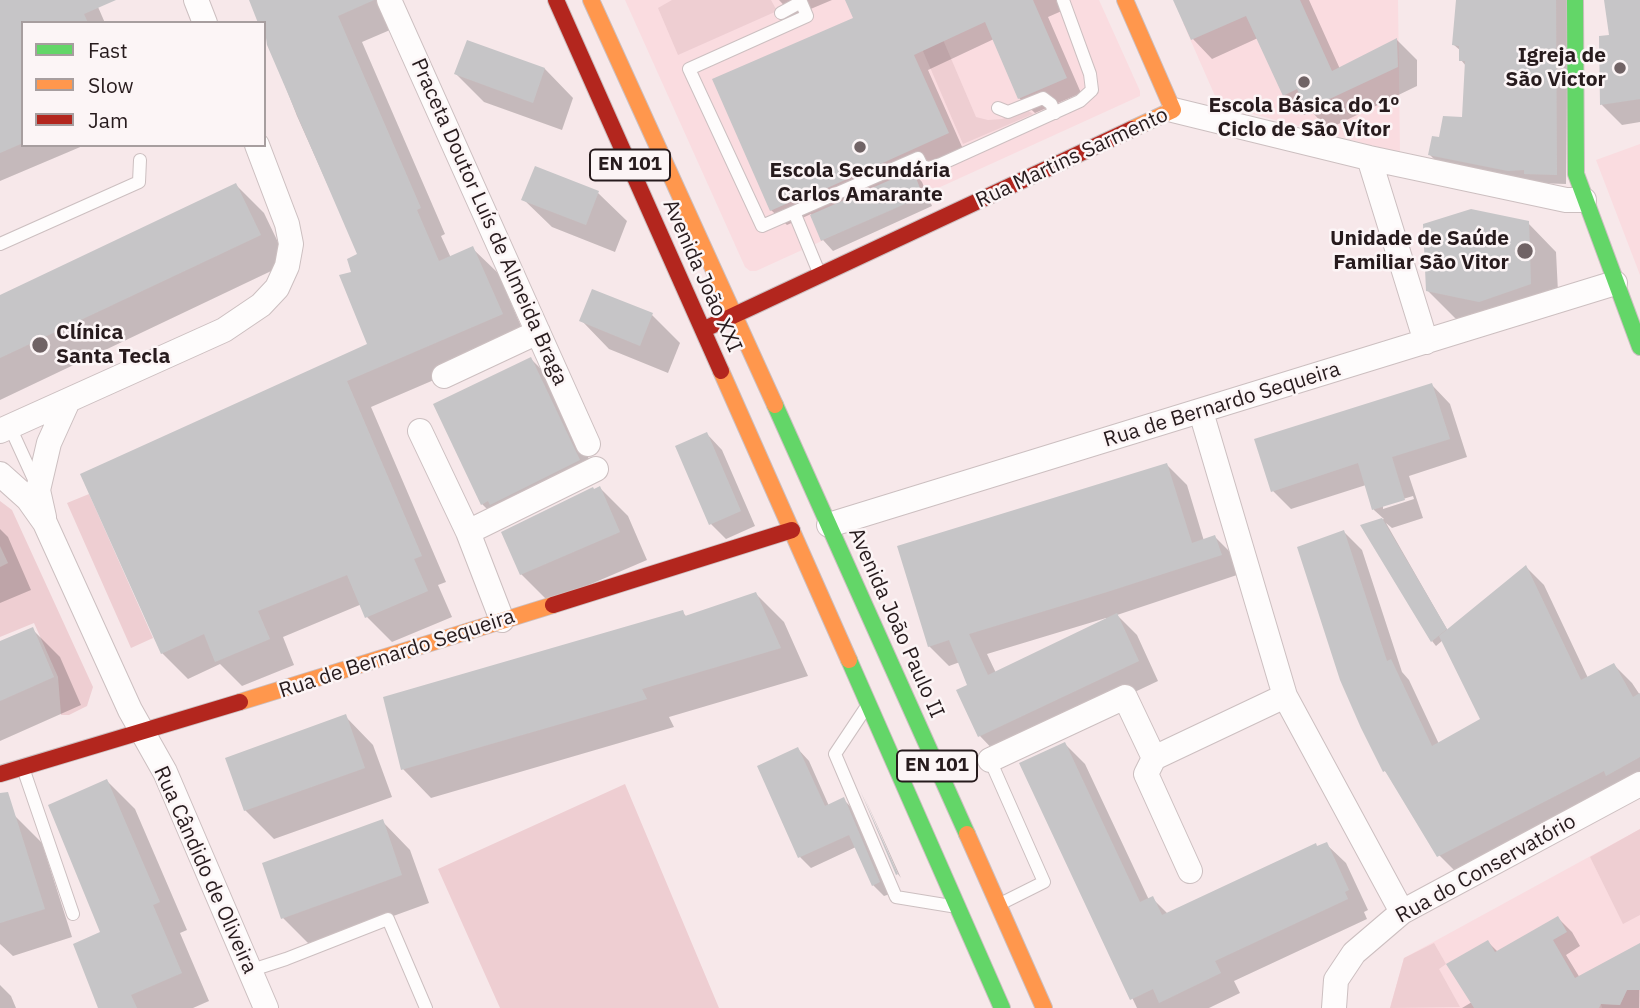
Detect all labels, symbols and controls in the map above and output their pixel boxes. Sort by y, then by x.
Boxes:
legend [21,21,266,147]
text: Fast [88,36,128,64]
place label: Igreja de São Victor [1505,43,1606,93]
street label: Praceta Doutor Luís de Almeida Braga [405,55,573,389]
marker: Igreja de São Victor [1612,60,1628,76]
text: Slow [88,71,134,99]
marker: Escola Básica do 1º Ciclo de São Vítor [1296,74,1312,90]
place label: Escola Básica do 1º Ciclo de São Vítor [1209,93,1399,143]
street label: Rua Martins Sarmento [972,102,1172,214]
text: Jam [88,106,128,134]
marker: Escola Secundária Carlos Amarante [852,139,868,155]
road number: EN 101 [590,150,670,181]
place label: Escola Secundária Carlos Amarante [769,158,951,208]
street label: Avenida João XXI [657,196,747,356]
place label: Unidade de Saúde Familiar São Vitor [1330,226,1509,276]
marker: Unidade de Saúde Familiar São Vitor [1515,241,1535,261]
place label: Clínica Santa Tecla [56,320,170,370]
marker: Clínica Santa Tecla [30,335,50,355]
street label: Rua de Bernardo Sequeira [1101,357,1343,453]
street label: Avenida João Paulo II [843,524,949,722]
street label: Rua de Bernardo Sequeira [276,604,518,704]
road number: EN 101 [897,750,977,782]
street label: Rua Cândido de Oliveira [148,762,262,978]
street label: Rua do Conservatório [1392,809,1580,929]

